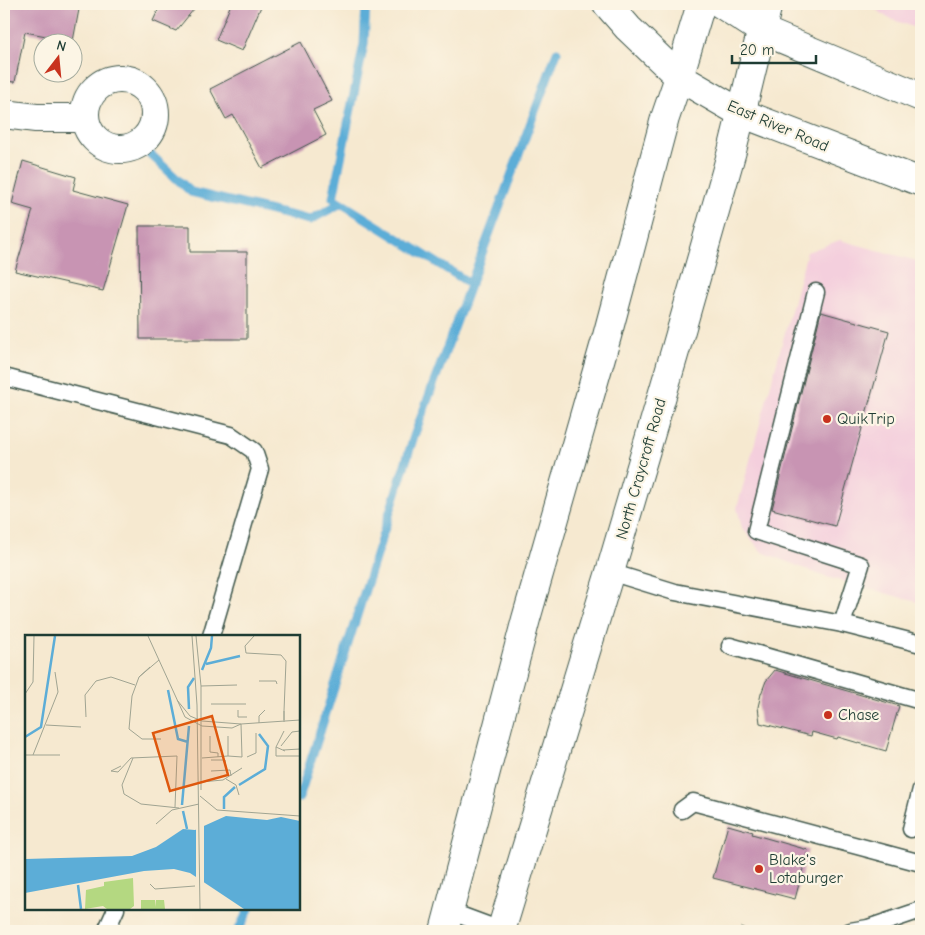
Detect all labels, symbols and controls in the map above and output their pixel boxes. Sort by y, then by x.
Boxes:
north arrow [32,32,82,82]
scale bar [732,32,816,64]
text: N [55,37,68,55]
text: 20 m [740,41,774,59]
street label: East River Road [725,97,831,155]
street label: North Craycroft Road [612,396,670,542]
place label: QuikTrip [837,410,895,428]
marker: QuikTrip [821,413,833,425]
inset map [25,635,300,910]
place label: Chase [838,706,879,724]
marker: Chase [822,709,834,721]
place label: Blake's Lotaburger [769,851,844,887]
marker: Blake's Lotaburger [753,863,765,875]

